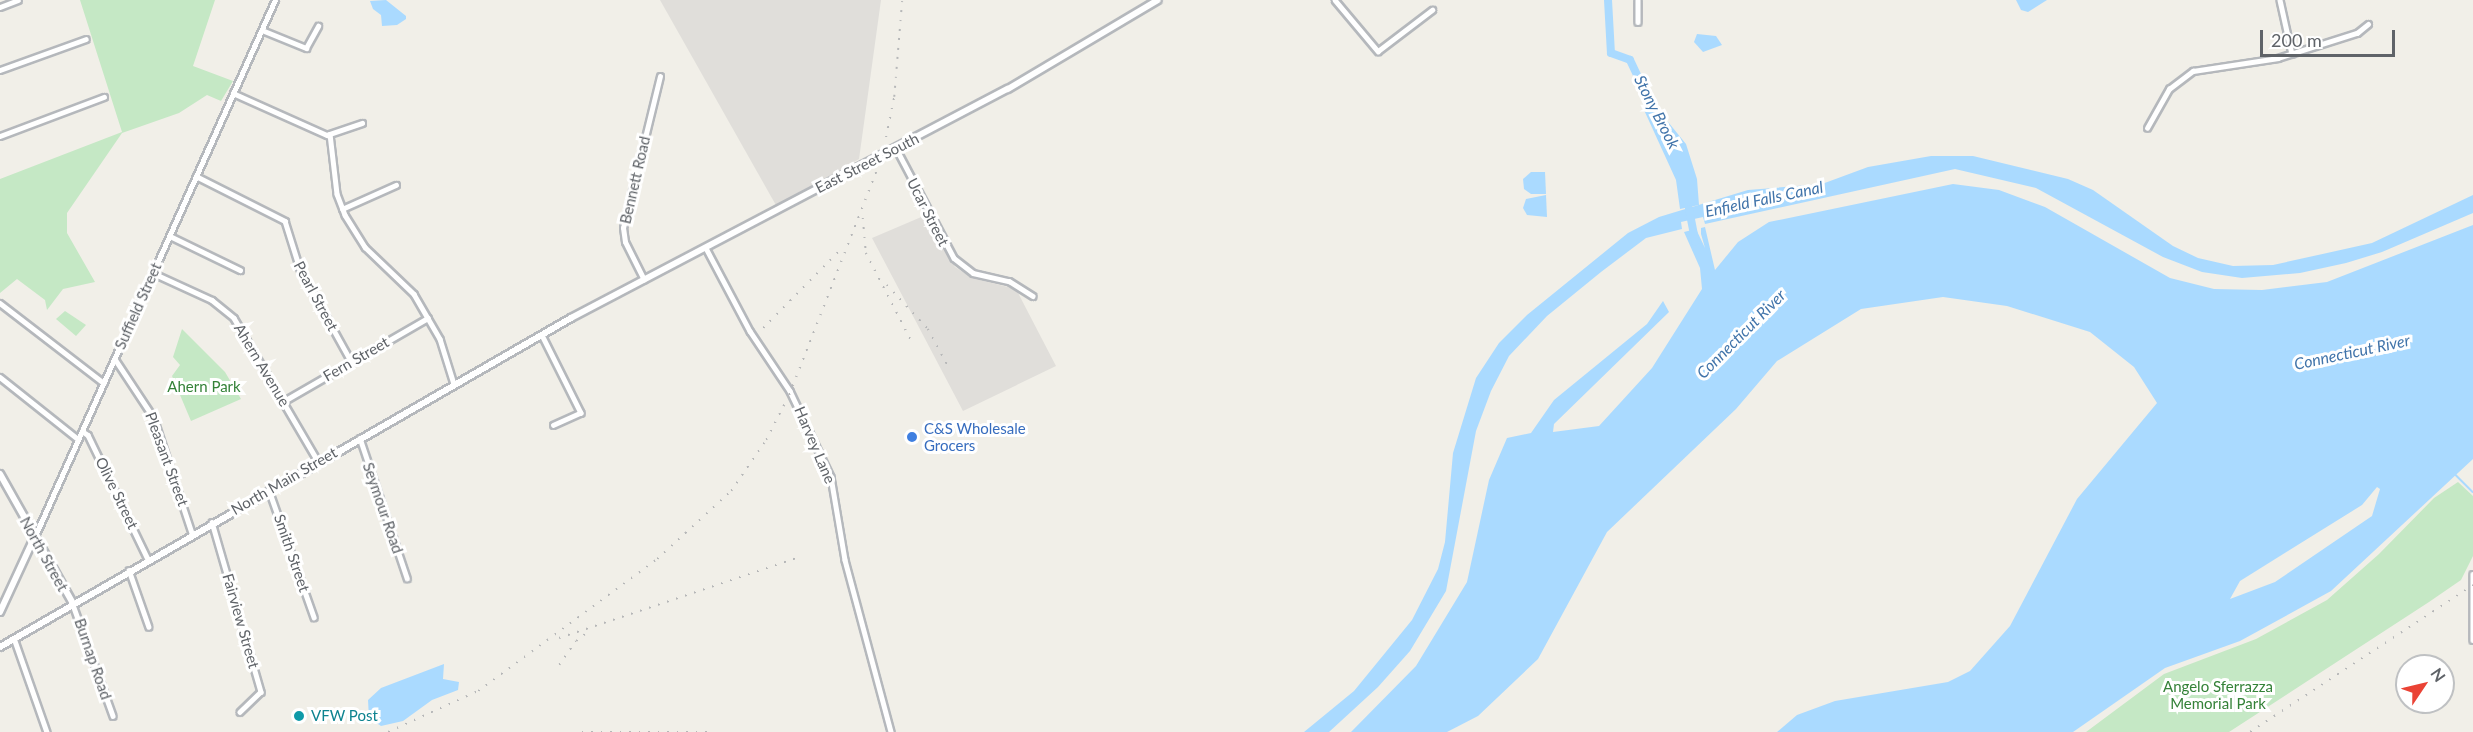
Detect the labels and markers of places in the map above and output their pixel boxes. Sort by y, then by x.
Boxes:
place label: C&S Wholesale Grocers [924,419,1026,454]
marker: C&S Wholesale Grocers [905,430,919,444]
place label: VFW Post [311,707,378,725]
marker: VFW Post [292,709,306,723]

